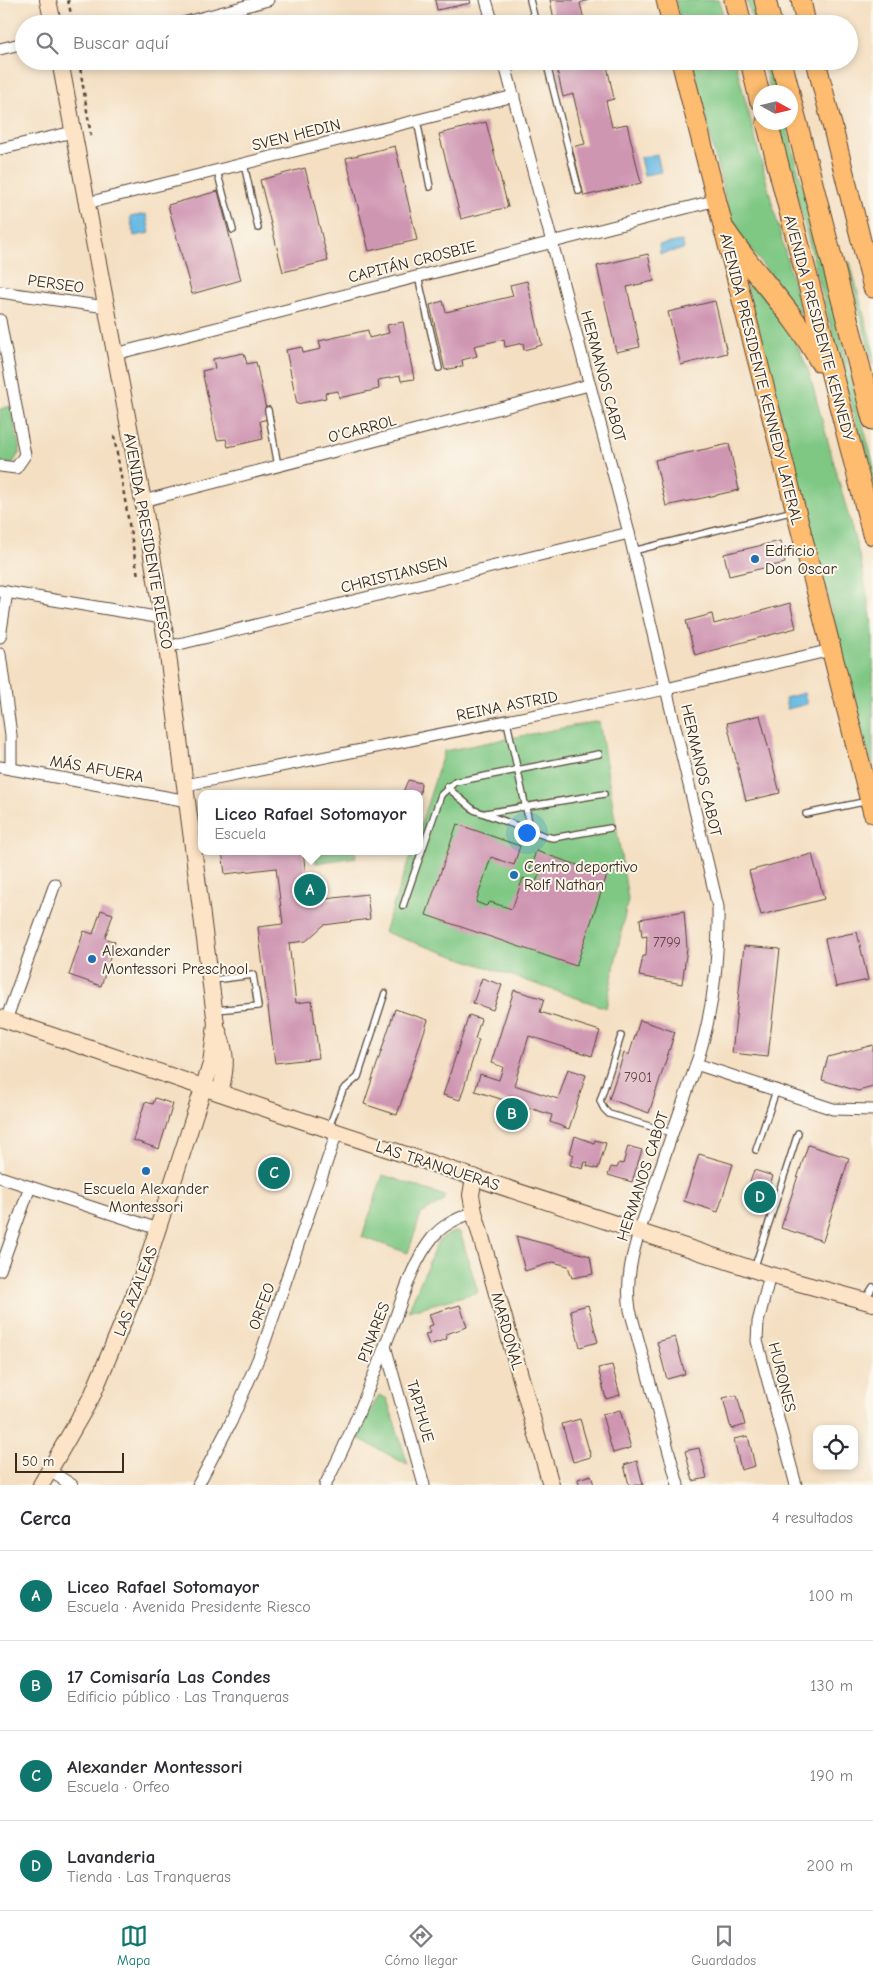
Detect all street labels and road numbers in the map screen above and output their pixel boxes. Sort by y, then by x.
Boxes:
street label: SVEN HEDIN [250,115,342,155]
street label: AVENIDA PRESIDENTE KENNEDY [780,213,858,444]
street label: AVENIDA PRESIDENTE KENNEDY LATERAL [716,232,806,527]
street label: CAPITÁN CROSBIE [346,236,478,287]
street label: PERSEO [27,271,85,297]
street label: HERMANOS CABOT [577,309,629,445]
street label: O'CARROL [326,411,398,447]
street label: AVENIDA PRESIDENTE RIESCO [120,431,176,651]
street label: CHRISTIANSEN [339,553,450,597]
street label: REINA ASTRID [455,687,559,725]
street label: HERMANOS CABOT [677,702,725,839]
street label: MÁS AFUERA [49,751,145,786]
street label: HERMANOS CABOT [613,1109,673,1243]
street label: LAS TRANQUERAS [374,1137,502,1194]
street label: LAS AZALEAS [110,1244,161,1339]
street label: ORFEO [245,1280,279,1332]
street label: MARDOÑAL [487,1290,527,1372]
street label: PINARES [354,1300,394,1365]
street label: HURONES [765,1340,799,1414]
street label: TAPIHUE [403,1378,438,1445]

